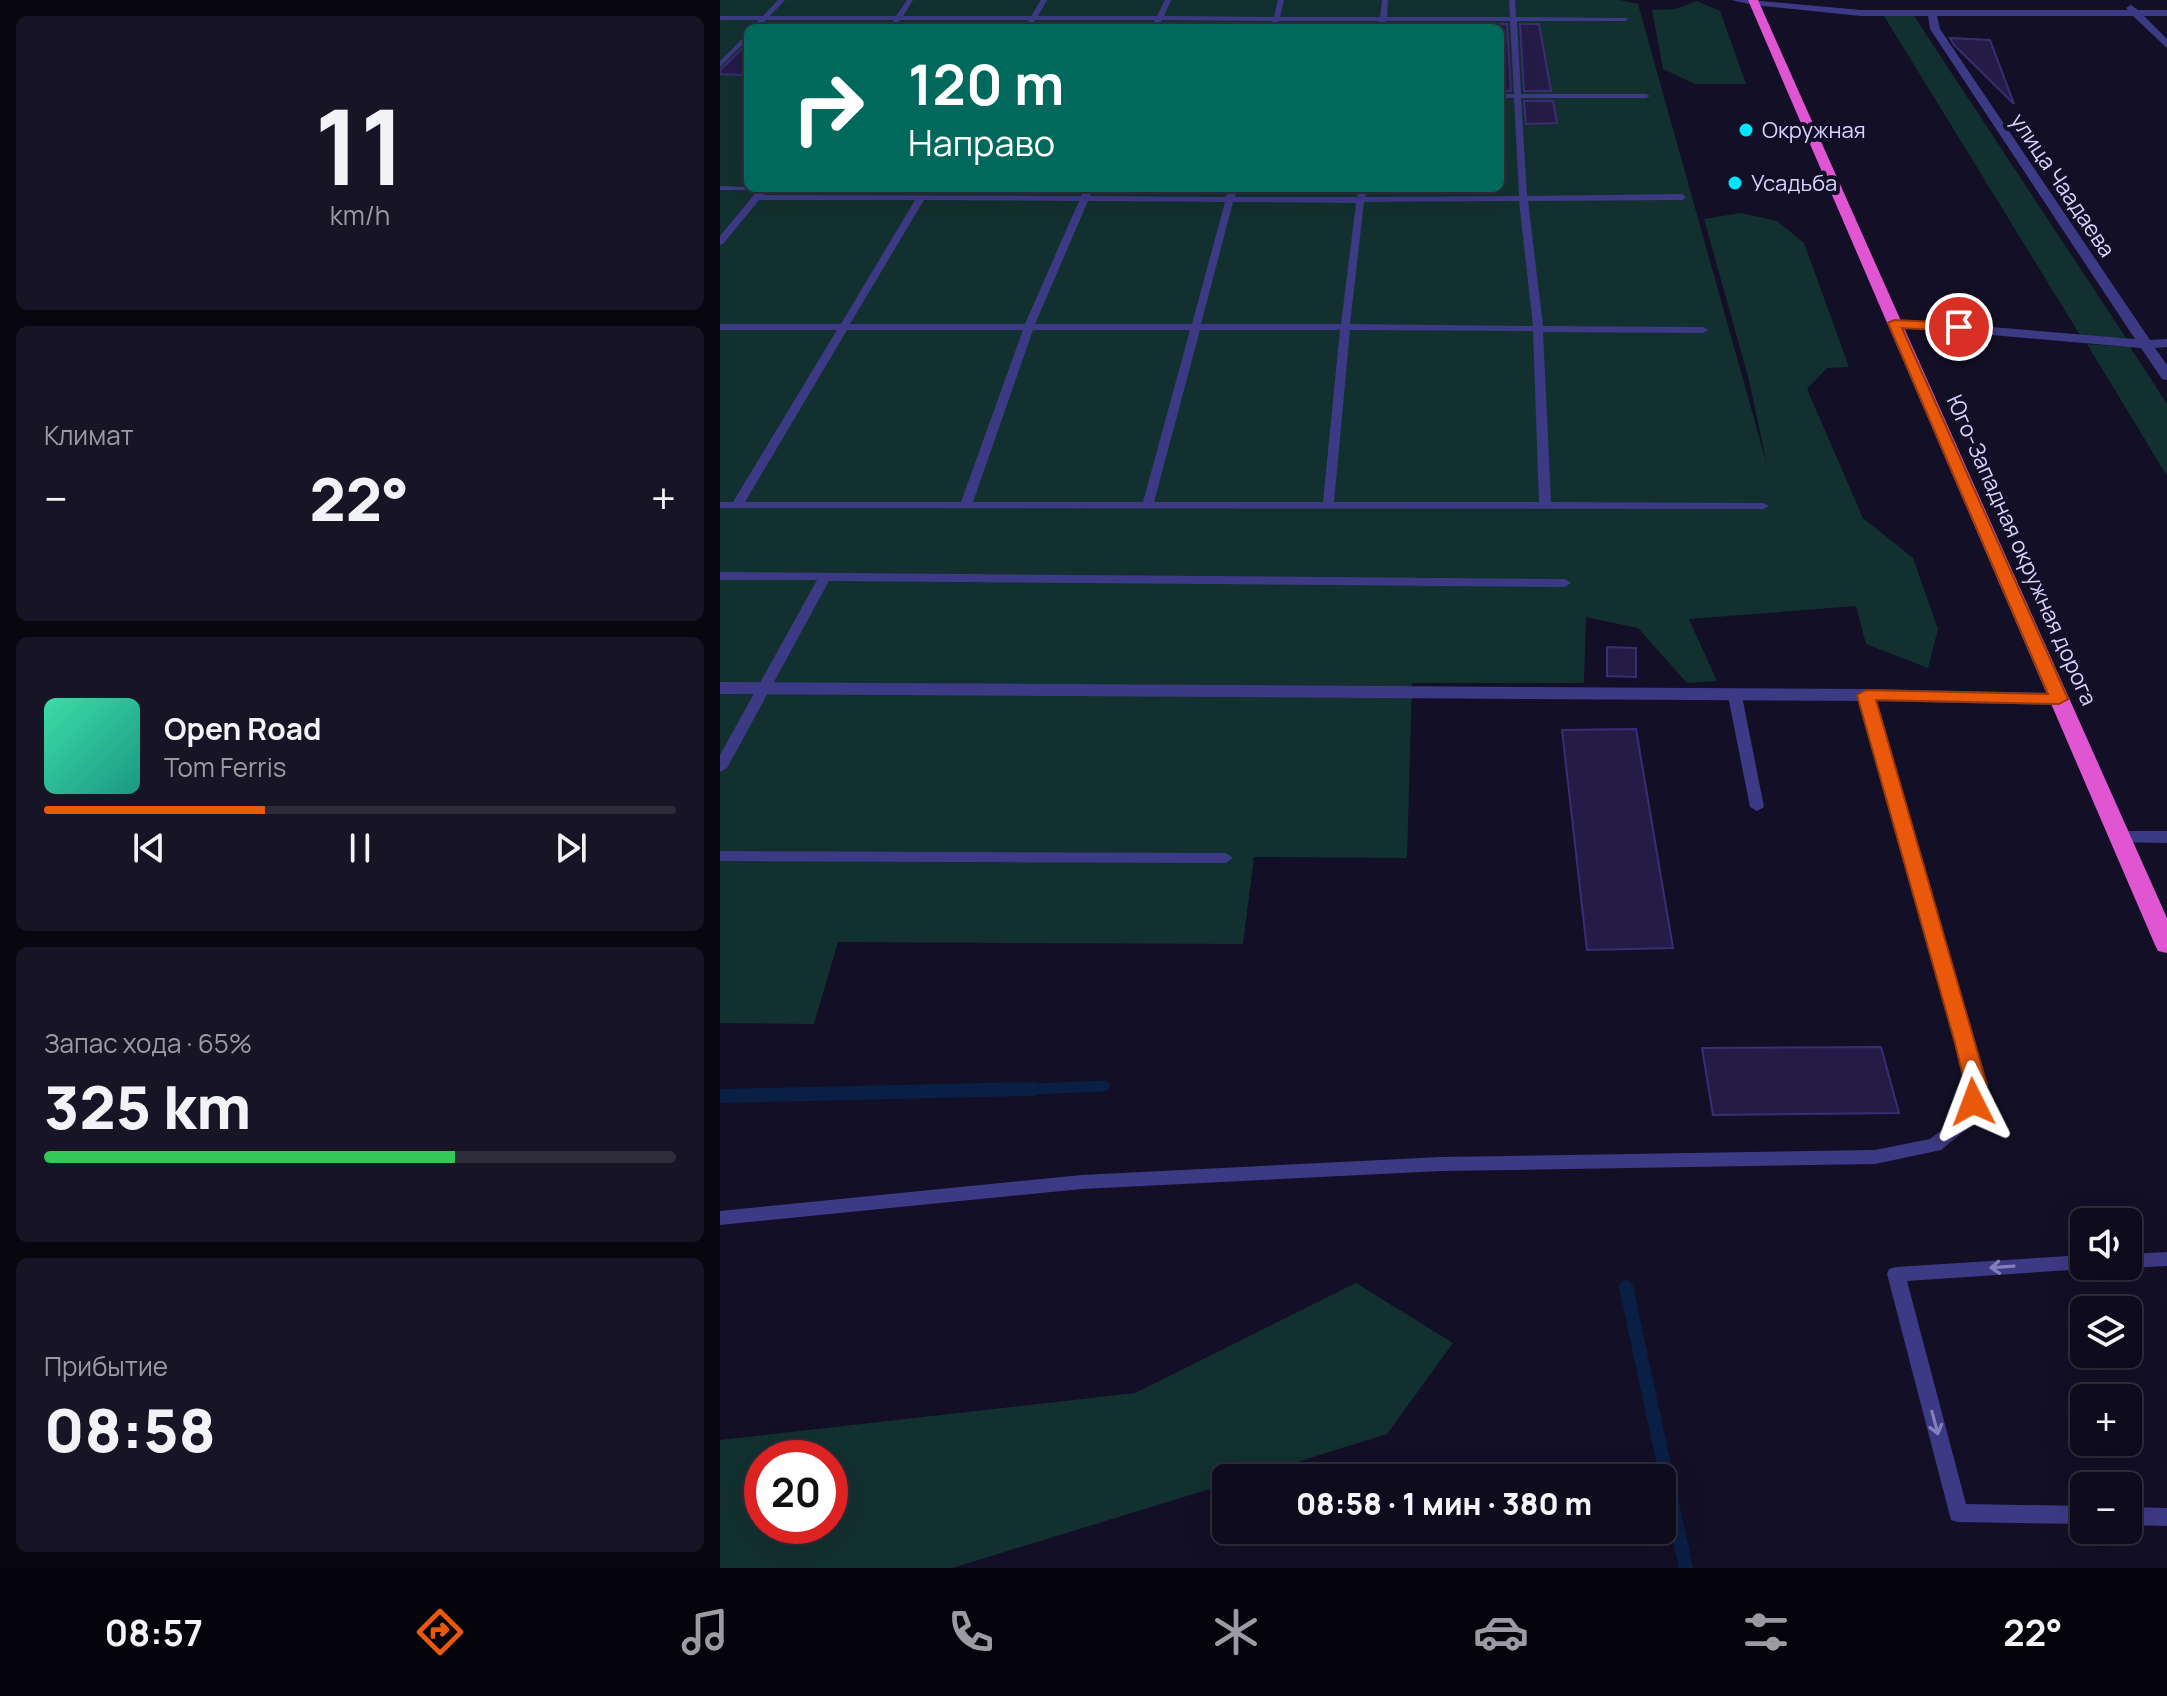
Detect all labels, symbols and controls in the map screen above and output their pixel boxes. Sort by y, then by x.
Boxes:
text: 120 m [908,45,1064,122]
icon: right [776,56,880,160]
text: 11 [314,74,406,216]
street label: улица Чаадаева [2004,107,2122,263]
place label: Окружная [1762,115,1866,145]
text: Направо [908,118,1055,167]
marker: Окружная [1737,121,1755,139]
place label: Усадьба [1751,168,1837,198]
marker: Усадьба [1726,174,1744,192]
text: km/h [330,197,390,233]
pin [1925,293,1993,361]
icon: arrive [1937,305,1981,349]
street label: Юго-Западная окружная дорога [1940,390,2104,710]
text: Климат [44,417,134,453]
text: 22° [309,457,409,539]
text: − [44,468,68,528]
text: + [651,468,676,528]
text: Open Road [164,708,321,749]
text: Tom Ferris [164,749,286,785]
icon: previous [127,826,171,870]
icon: pause [338,826,382,870]
icon: next [549,826,593,870]
text: Запас хода · 65% [44,1025,252,1061]
position arrow [1931,1060,2015,1144]
text: 325 km [44,1065,251,1147]
map controls [2070,1208,2142,1544]
button: sound [2070,1208,2142,1280]
one-way arrow [1989,1260,2016,1275]
button: layers [2070,1296,2142,1368]
text: Прибытие [44,1348,168,1384]
button: + [2070,1384,2142,1456]
text: 08:58 [44,1388,216,1470]
one-way arrow [1928,1410,1943,1436]
speed limit sign: 20 [744,1440,848,1544]
button: − [2070,1472,2142,1544]
text: 08:58 · 1 мин · 380 m [1296,1483,1592,1524]
icon: directions [412,1604,468,1660]
icon: music [677,1604,733,1660]
icon: phone [943,1604,999,1660]
icon: climate [1208,1604,1264,1660]
icon: car [1473,1604,1529,1660]
icon: filters [1738,1604,1794,1660]
text: 08:57 [105,1608,203,1657]
text: 22° [2003,1608,2062,1657]

